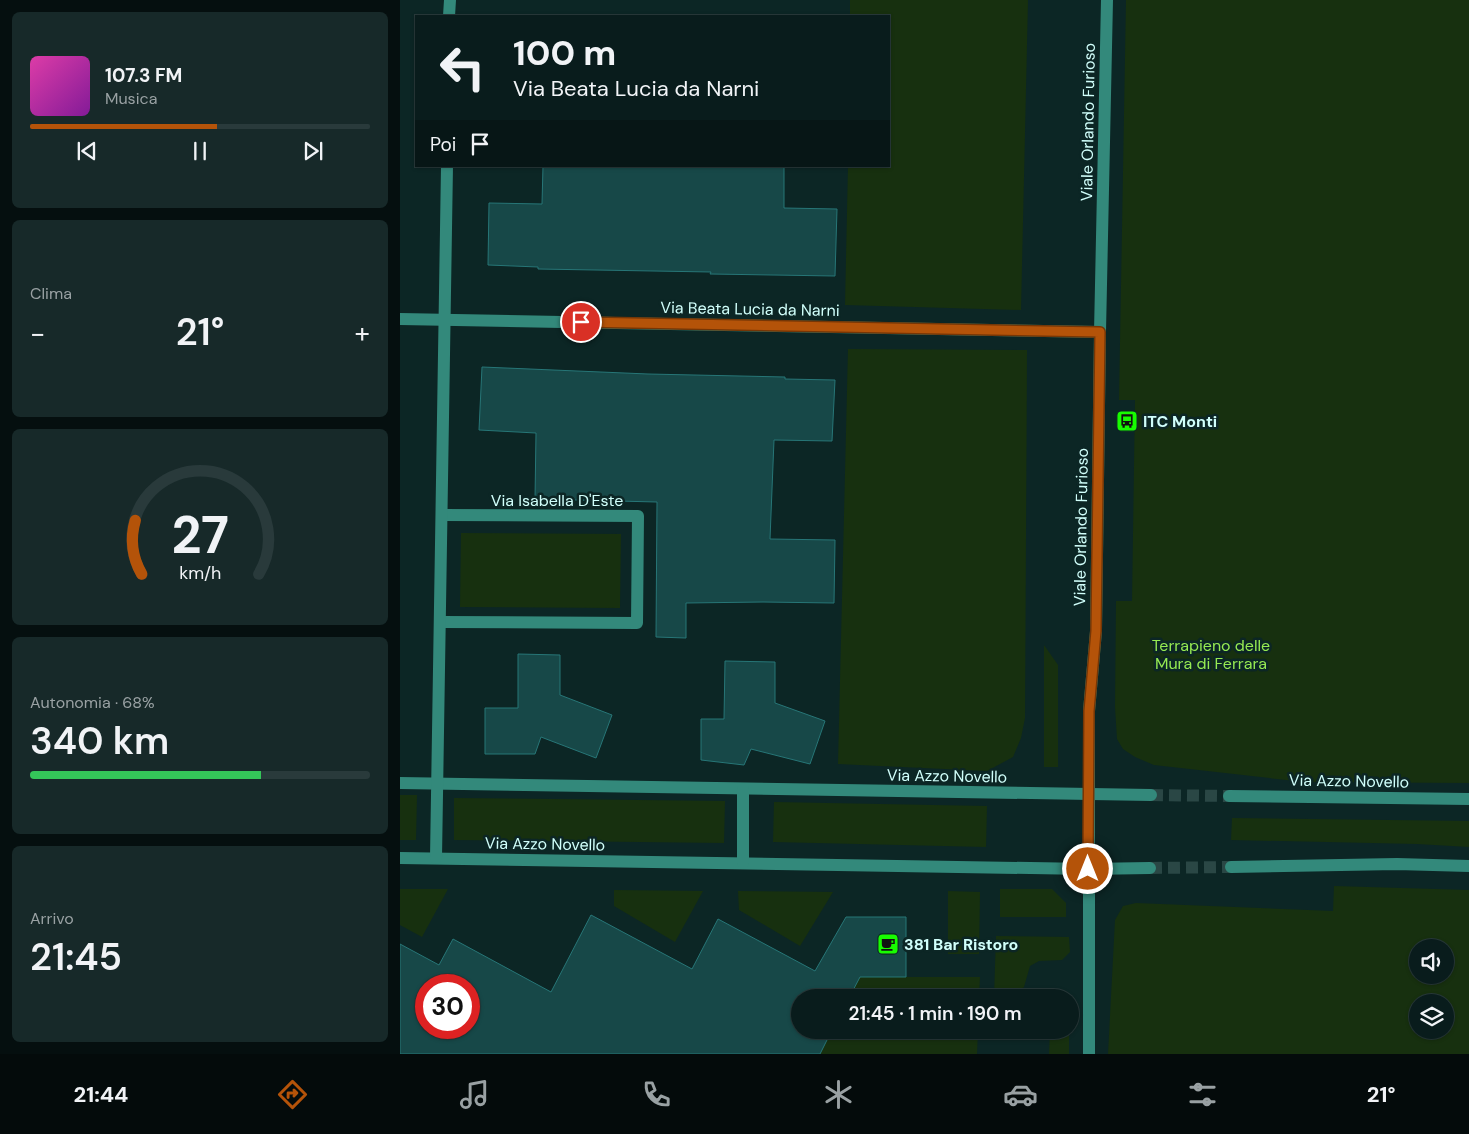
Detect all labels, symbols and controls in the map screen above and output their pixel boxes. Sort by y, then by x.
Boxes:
text: 100 m [513,30,616,76]
icon: left [430,35,495,100]
street label: Viale Orlando Furioso [1076,43,1100,201]
text: 107.3 FM [105,63,182,88]
text: Via Beata Lucia da Narni [513,74,759,103]
text: Musica [105,88,157,109]
icon: arrive [466,130,494,158]
text: Poi [430,132,456,157]
icon: previous [73,137,101,165]
icon: pause [186,137,214,165]
icon: next [299,137,327,165]
text: Clima [30,283,72,304]
street label: Via Beata Lucia da Narni [660,297,840,321]
pin [560,301,602,343]
text: 21° [176,307,224,357]
icon: arrive [567,308,595,336]
text: − [30,315,45,352]
text: + [355,315,370,352]
bus stop icon: ITC Monti [1115,409,1139,433]
place label: ITC Monti [1143,411,1217,432]
street label: Viale Orlando Furioso [1069,448,1093,606]
street label: Via Isabella D'Este [491,490,623,511]
text: 27 [171,501,229,569]
text: km/h [179,561,221,585]
park label: Terrapieno delle Mura di Ferrara [1152,635,1270,674]
text: Autonomia · 68% [30,692,155,713]
text: 340 km [30,716,169,766]
street label: Via Azzo Novello [887,764,1007,788]
street label: Via Azzo Novello [1289,769,1409,793]
street label: Via Azzo Novello [485,832,605,856]
position arrow [1061,842,1113,894]
text: Arrivo [30,908,74,929]
text: 21:45 [30,932,122,982]
cafe icon: 381 Bar Ristoro [876,932,900,956]
place label: 381 Bar Ristoro [904,934,1018,955]
map controls [1409,939,1454,1039]
button: sound [1409,939,1454,984]
speed limit sign: 30 [415,974,480,1039]
button: layers [1409,994,1454,1039]
text: 21:45 · 1 min · 190 m [849,1001,1021,1026]
icon: directions [275,1077,310,1112]
icon: music [457,1077,492,1112]
icon: phone [639,1077,674,1112]
icon: climate [821,1077,856,1112]
icon: car [1003,1077,1038,1112]
icon: filters [1185,1077,1220,1112]
text: 21:44 [73,1080,128,1109]
text: 21° [1367,1080,1396,1109]

